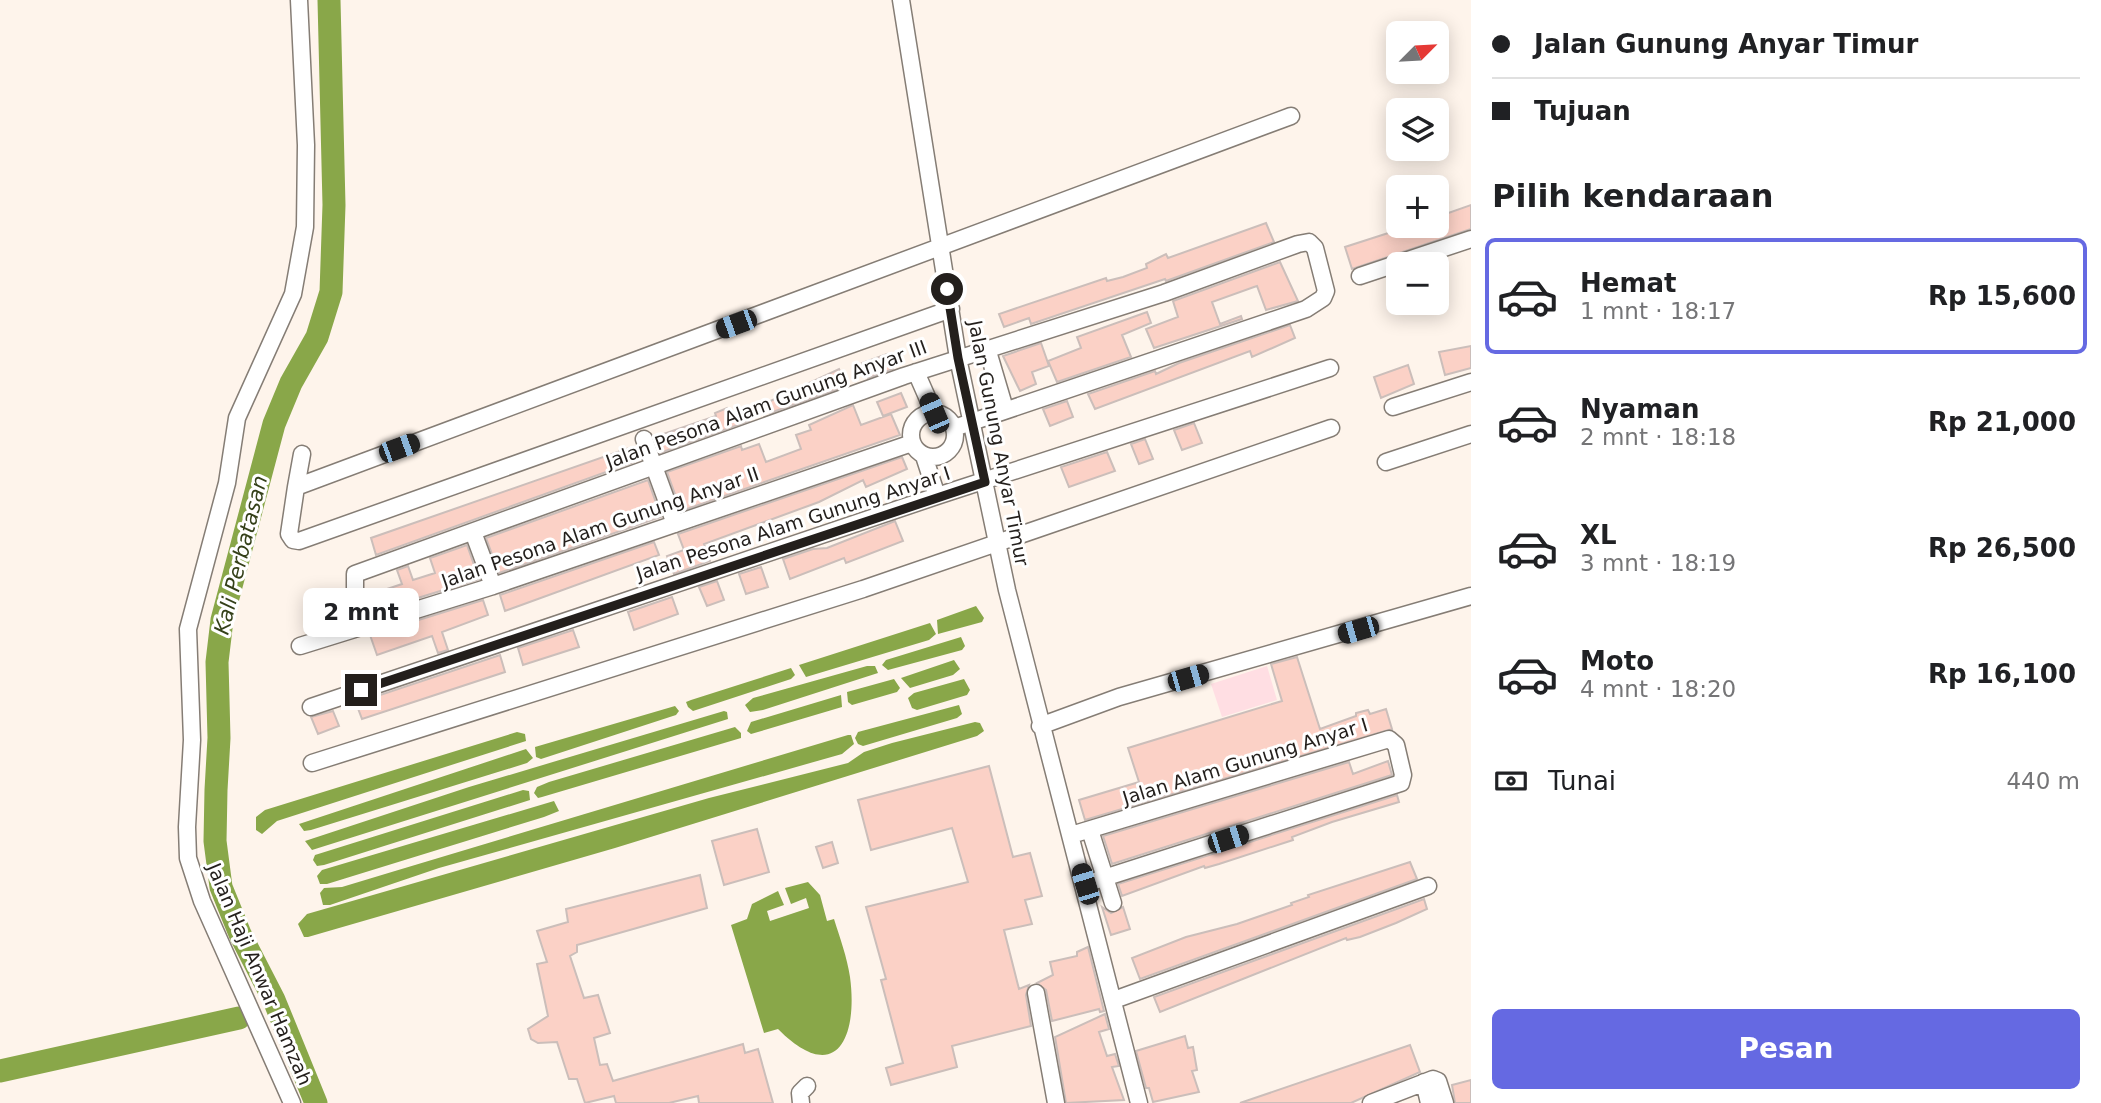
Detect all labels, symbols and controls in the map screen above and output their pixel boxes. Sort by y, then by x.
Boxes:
north arrow [1386,21,1449,84]
map controls [1386,21,1449,315]
text: Jalan Gunung Anyar Timur [1534,29,1918,59]
text: Tujuan [1534,96,1631,126]
button: layers [1386,98,1449,161]
button: + [1386,175,1449,238]
text: Pilih kendaraan [1492,177,1773,215]
button: − [1386,252,1449,315]
icon: car [1496,265,1559,328]
text: Hemat [1580,268,1676,298]
route start [931,273,963,305]
text: Rp 15,600 [1928,281,2076,311]
text: 1 mnt · 18:17 [1580,298,1736,324]
car [713,307,760,341]
street label: Jalan Gunung Anyar Timur [964,317,1034,568]
street label: Jalan Pesona Alam Gunung Anyar III [602,336,930,473]
car [917,390,952,436]
icon: car [1496,391,1559,454]
text: Nyaman [1580,394,1699,424]
text: Rp 21,000 [1928,407,2076,437]
text: 2 mnt · 18:18 [1580,424,1736,450]
car [376,431,423,465]
street label: Jalan Pesona Alam Gunung Anyar II [437,462,762,592]
street label: Jalan Pesona Alam Gunung Anyar I [632,462,953,585]
water label: Kali Perbatasan [210,473,272,637]
icon: car [1496,517,1559,580]
text: XL [1580,520,1617,550]
text: Rp 26,500 [1928,533,2076,563]
text: 3 mnt · 18:19 [1580,550,1736,576]
callout: 2 mnt [303,588,419,638]
text: 2 mnt [323,599,399,625]
car [1335,614,1382,646]
icon: car [1496,643,1559,706]
text: Moto [1580,646,1654,676]
text: Rp 16,100 [1928,659,2076,689]
car [1165,662,1212,694]
route end [345,674,377,706]
text: 4 mnt · 18:20 [1580,676,1736,702]
street label: Jalan Alam Gunung Anyar I [1119,713,1370,809]
icon: cash [1492,762,1530,800]
text: Tunai [1548,766,1616,796]
text: 440 m [2006,768,2080,794]
car [1205,823,1252,855]
street label: Jalan Haji Anwar Hamzah [203,859,317,1088]
car [1069,861,1102,907]
button: Pesan [1492,1009,2080,1089]

